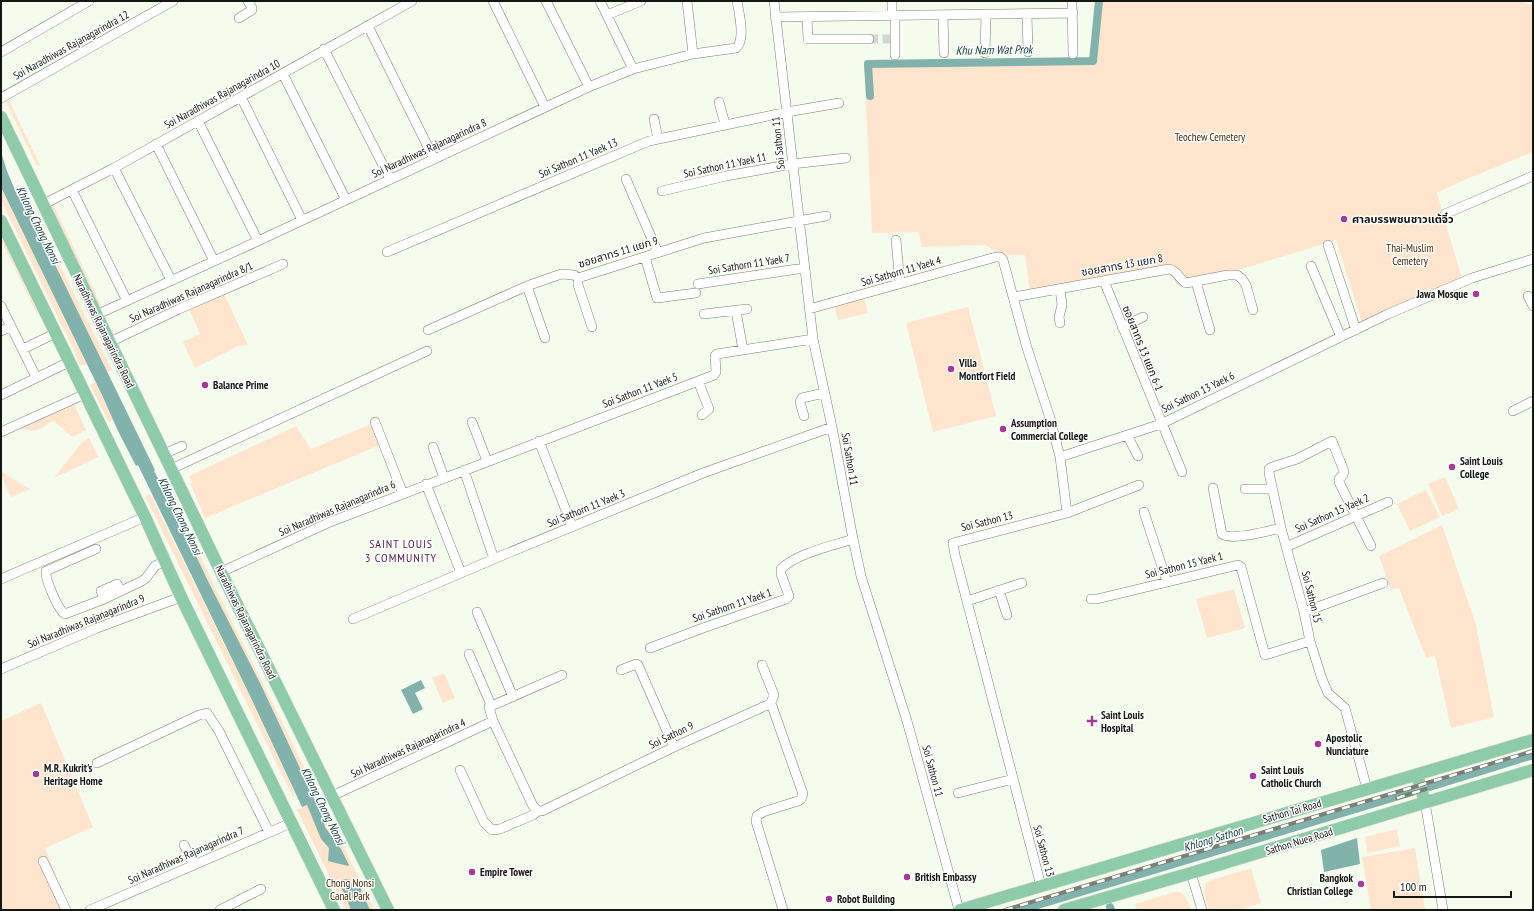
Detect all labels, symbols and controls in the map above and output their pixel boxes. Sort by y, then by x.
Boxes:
street label: Soi Naradhiwas Rajanagarindra 12 [11,7,131,83]
water label: Khu Nam Wat Prok [955,41,1034,58]
street label: Soi Naradhiwas Rajanagarindra 10 [162,56,282,132]
street label: Soi Naradhiwas Rajanagarindra 8 [369,115,489,181]
street label: Soi Sathon 11 [768,116,788,170]
park label: Teochew Cemetery [1175,130,1246,144]
street label: Soi Sathon 11 Yaek 13 [536,135,620,181]
street label: Soi Sathon 11 Yaek 11 [682,149,768,181]
water label: Khlong Chong Nonsi [13,183,64,267]
place label: ศาลบรรพชนชาวแต้จิ๋ว [1352,212,1454,226]
marker: ศาลบรรพชนชาวแต้จิ๋ว [1339,214,1349,224]
street label: ซอยสาทร 11 แยก 9 [576,233,660,271]
park label: Thai-Muslim Cemetery [1386,241,1434,268]
street label: Soi Sathorn 11 Yaek 7 [707,251,791,277]
street label: ซอยสาทร 13 แยก 8 [1080,251,1164,279]
street label: Soi Sathorn 11 Yaek 4 [859,253,943,289]
street label: Soi Naradhiwas Rajanagarindra 8/1 [127,258,255,326]
street label: Naradhiwas Rajanagarindra Road [70,272,138,390]
place label: Jawa Mosque [1415,287,1468,301]
marker: Jawa Mosque [1471,289,1481,299]
street label: ซอยสาทร 13 แยก 6-1 [1119,303,1167,393]
place label: Villa Montfort Field [958,356,1016,383]
marker: Villa Montfort Field [946,364,956,374]
street label: Soi Sathon 13 Yaek 6 [1159,368,1237,416]
street label: Soi Sathon 11 Yaek 5 [600,369,680,411]
place label: Balance Prime [213,378,269,392]
marker: Balance Prime [200,380,210,390]
place label: Assumption Commercial College [1010,416,1088,443]
marker: Assumption Commercial College [998,424,1008,434]
street label: Soi Sathon 11 [839,432,862,486]
place label: Saint Louis College [1460,454,1503,481]
marker: Saint Louis College [1447,462,1457,472]
water label: Khlong Chong Nonsi [155,474,206,558]
street label: Soi Naradhiwas Rajanagarindra 6 [277,477,397,539]
street label: Soi Sathorn 11 Yaek 3 [545,486,627,530]
street label: Soi Sathon 15 Yaek 2 [1293,490,1371,536]
street label: Soi Sathon 13 [960,508,1014,534]
district label: SAINT LOUIS 3 COMMUNITY [365,536,437,565]
street label: Soi Sathon 15 Yaek 1 [1144,549,1224,581]
street label: Naradhiwas Rajanagarindra Road [212,563,280,681]
street label: Soi Sathon 15 [1299,570,1325,624]
street label: Soi Sathorn 11 Yaek 1 [691,585,773,625]
street label: Soi Naradhiwas Rajanagarindra 9 [25,591,147,651]
place label: Saint Louis Hospital [1101,708,1144,735]
street label: Soi Naradhiwas Rajanagarindra 4 [348,715,468,781]
marker: Saint Louis Hospital [1086,715,1098,727]
street label: Soi Sathon 9 [646,718,696,752]
place label: Apostolic Nunciature [1325,731,1369,758]
marker: Apostolic Nunciature [1313,739,1323,749]
street label: Soi Sathon 11 [919,744,947,798]
place label: M.R. Kukrit's Heritage Home [44,761,103,788]
place label: Saint Louis Catholic Church [1261,763,1321,790]
water label: Khlong Chong Nonsi [298,764,349,848]
marker: M.R. Kukrit's Heritage Home [31,769,41,779]
marker: Saint Louis Catholic Church [1248,771,1258,781]
street label: Sathon Tai Road [1261,796,1323,826]
water label: Khlong Sathon [1181,822,1245,855]
street label: Soi Naradhiwas Rajanagarindra 7 [126,823,246,887]
street label: Soi Sathon 13 [1030,824,1058,878]
street label: Sathon Nuea Road [1264,824,1335,858]
place label: Empire Tower [480,865,533,879]
marker: Empire Tower [467,867,477,877]
place label: British Embassy [915,870,977,884]
place label: Bangkok Christian College [1287,871,1353,898]
marker: British Embassy [902,872,912,882]
scale bar [1394,873,1511,899]
park label: Chong Nonsi Canal Park [326,876,374,903]
marker: Bangkok Christian College [1356,879,1366,889]
text: 100 m [1400,879,1427,894]
place label: Robot Building [837,892,895,906]
marker: Robot Building [824,894,834,904]

